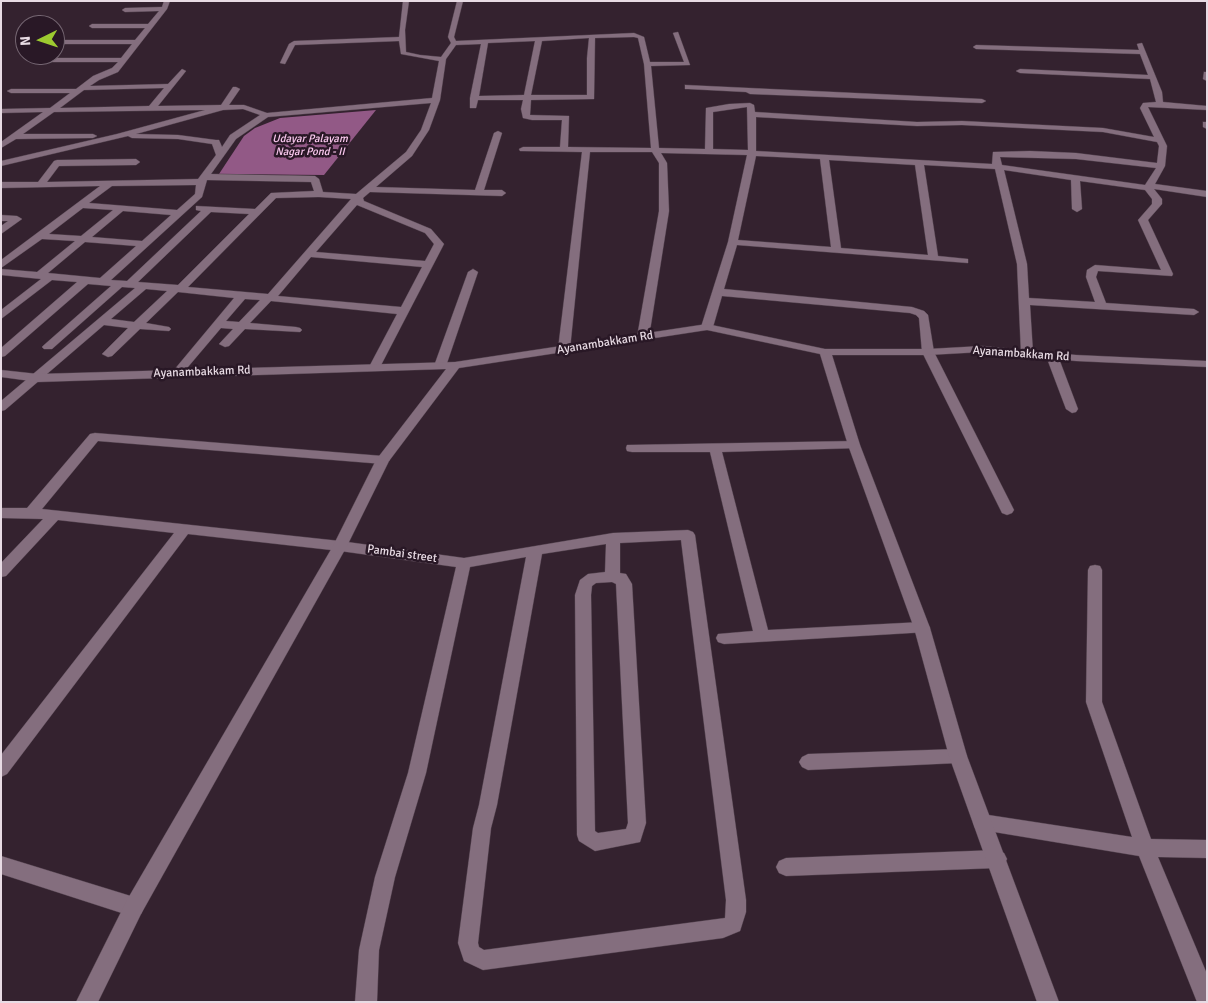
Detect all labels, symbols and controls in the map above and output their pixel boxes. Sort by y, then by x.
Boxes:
north arrow [15,15,65,65]
text: N [17,36,34,46]
water label: Udayar Palayam Nagar Pond - II [272,132,348,158]
street label: Ayanambakkam Rd [556,328,654,358]
street label: Ayanambakkam Rd [972,343,1070,365]
street label: Ayanambakkam Rd [153,363,251,381]
street label: Pambai street [366,542,438,566]

